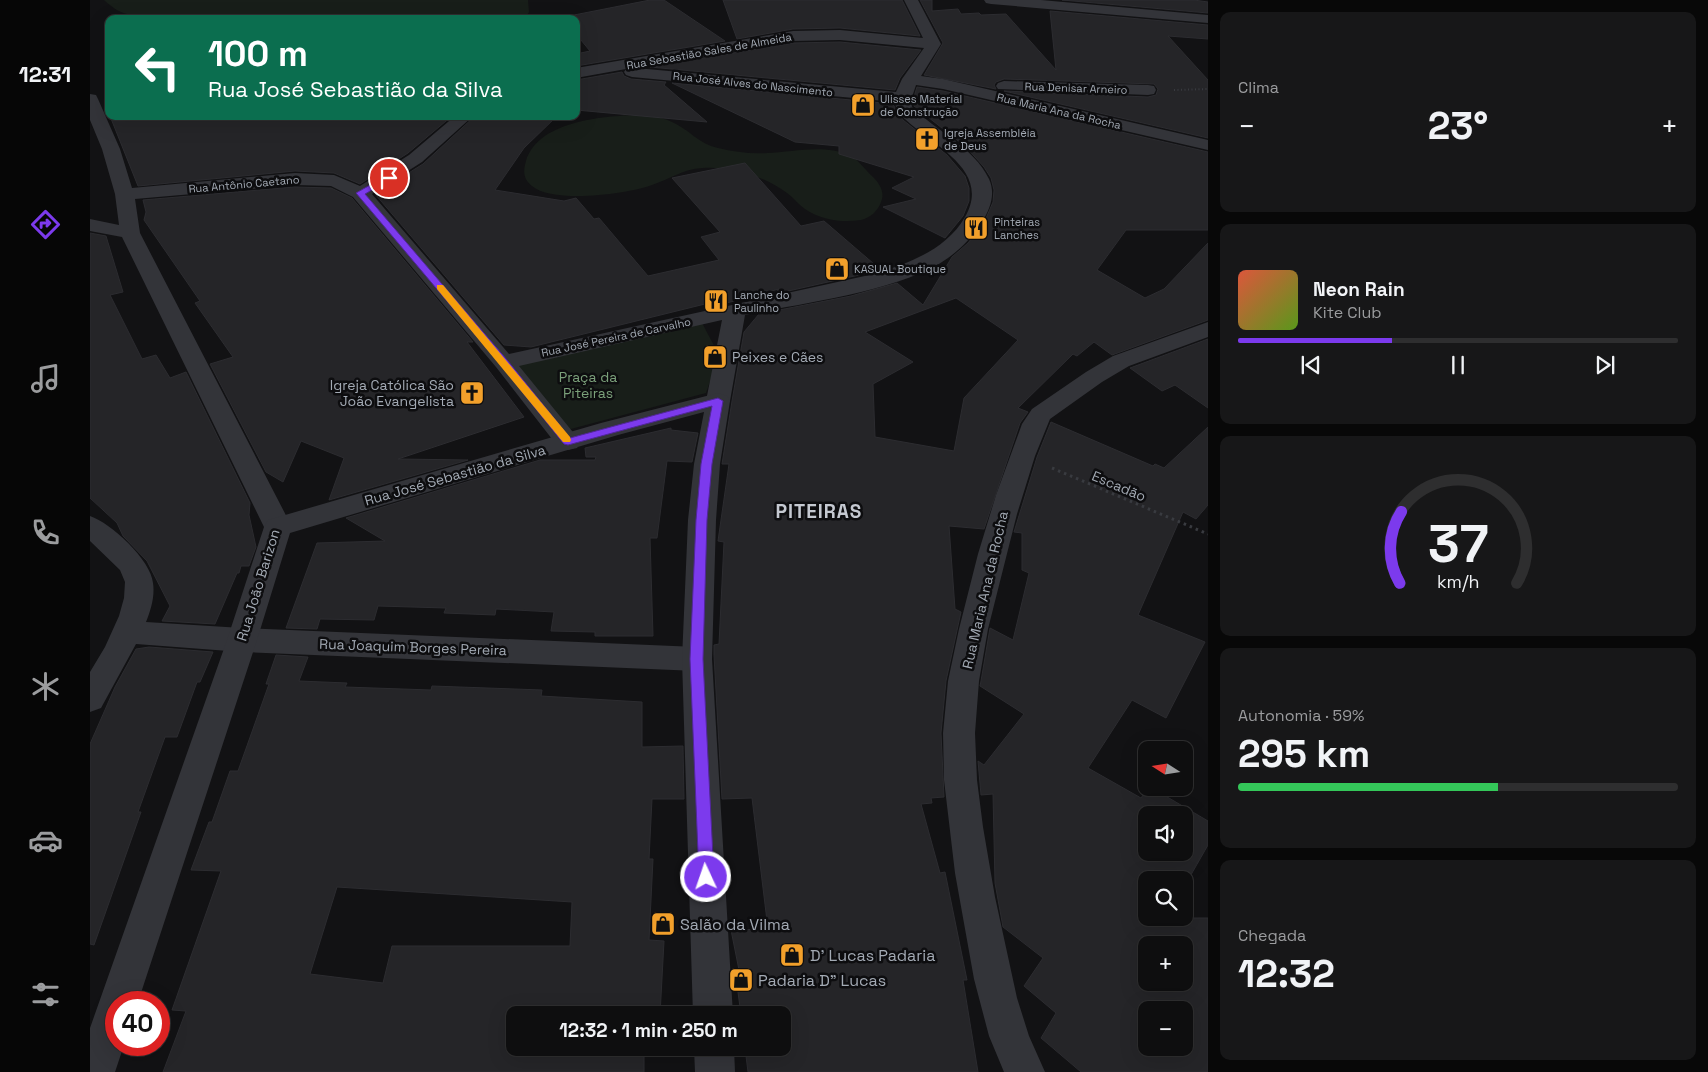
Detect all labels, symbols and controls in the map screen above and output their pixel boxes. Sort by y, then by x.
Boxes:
street label: Rua Sebastião Sales de Almeida [625,29,793,72]
text: 100 m [208,32,308,76]
icon: left [125,35,190,100]
text: 12:31 [19,60,71,88]
street label: Rua José Alves do Nascimento [672,69,834,99]
text: Rua José Sebastião da Silva [208,75,503,103]
text: Clima [1238,77,1279,98]
street label: Rua Denisar Arneiro [1024,79,1128,97]
street label: Rua Maria Ana da Rocha [996,90,1123,132]
shop icon: Ulisses Material de Construção [850,92,876,118]
place label: Ulisses Material de Construção [880,92,962,119]
text: 23° [1428,102,1488,150]
text: − [1238,108,1255,144]
text: + [1661,108,1678,144]
church icon: Igreja Assembléia de Deus [914,126,940,152]
place label: Igreja Assembléia de Deus [944,126,1036,153]
pin [368,157,410,199]
icon: arrive [375,164,403,192]
street label: Rua Antônio Caetano [188,172,300,196]
icon: directions [28,207,63,242]
restaurant icon: Pinteiras Lanches [963,215,989,241]
place label: Pinteiras Lanches [994,215,1040,242]
shop icon: KASUAL Boutique [824,256,850,282]
place label: KASUAL Boutique [854,262,946,276]
text: Neon Rain [1313,277,1405,302]
restaurant icon: Lanche do Paulinho [703,288,729,314]
place label: Lanche do Paulinho [734,288,790,315]
text: Kite Club [1313,302,1382,323]
street label: Rua José Pereira de Carvalho [540,314,692,360]
shop icon: Peixes e Cães [702,344,728,370]
place label: Peixes e Cães [732,348,823,366]
icon: previous [1297,351,1325,379]
icon: pause [1444,351,1472,379]
icon: next [1591,351,1619,379]
icon: music [28,361,63,396]
park label: Praça da Piteiras [559,368,617,402]
place label: Igreja Católica São João Evangelista [330,376,454,410]
church icon: Igreja Católica São João Evangelista [459,380,485,406]
street label: Rua José Sebastião da Silva [362,441,548,509]
street label: Escadão [1089,467,1149,505]
district label: PITEIRAS [776,499,862,524]
street label: Rua Maria Ana da Rocha [958,509,1012,671]
text: 37 [1428,511,1488,577]
icon: phone [28,515,63,550]
street label: Rua João Barizon [232,527,284,643]
text: km/h [1437,570,1479,593]
street label: Rua Joaquim Borges Pereira [319,635,507,659]
icon: climate [28,669,63,704]
text: Autonomia · 59% [1238,705,1364,726]
text: 295 km [1238,730,1370,778]
north arrow [1138,741,1192,796]
map controls [1138,741,1193,1056]
button: sound [1138,806,1193,861]
icon: car [28,823,63,858]
position arrow [679,850,731,902]
button: search [1138,871,1193,926]
shop icon: Salão da Vilma [650,911,676,937]
place label: Salão da Vilma [680,914,790,935]
text: Chegada [1238,925,1306,946]
button: + [1138,936,1193,991]
shop icon: D' Lucas Padaria [779,942,805,968]
place label: D' Lucas Padaria [810,945,935,966]
text: 12:32 [1238,950,1335,998]
shop icon: Padaria D" Lucas [728,967,754,993]
place label: Padaria D" Lucas [758,970,886,991]
icon: filters [28,977,63,1012]
speed limit sign: 40 [105,991,170,1056]
button: − [1138,1001,1193,1056]
text: 12:32 · 1 min · 250 m [559,1018,738,1043]

